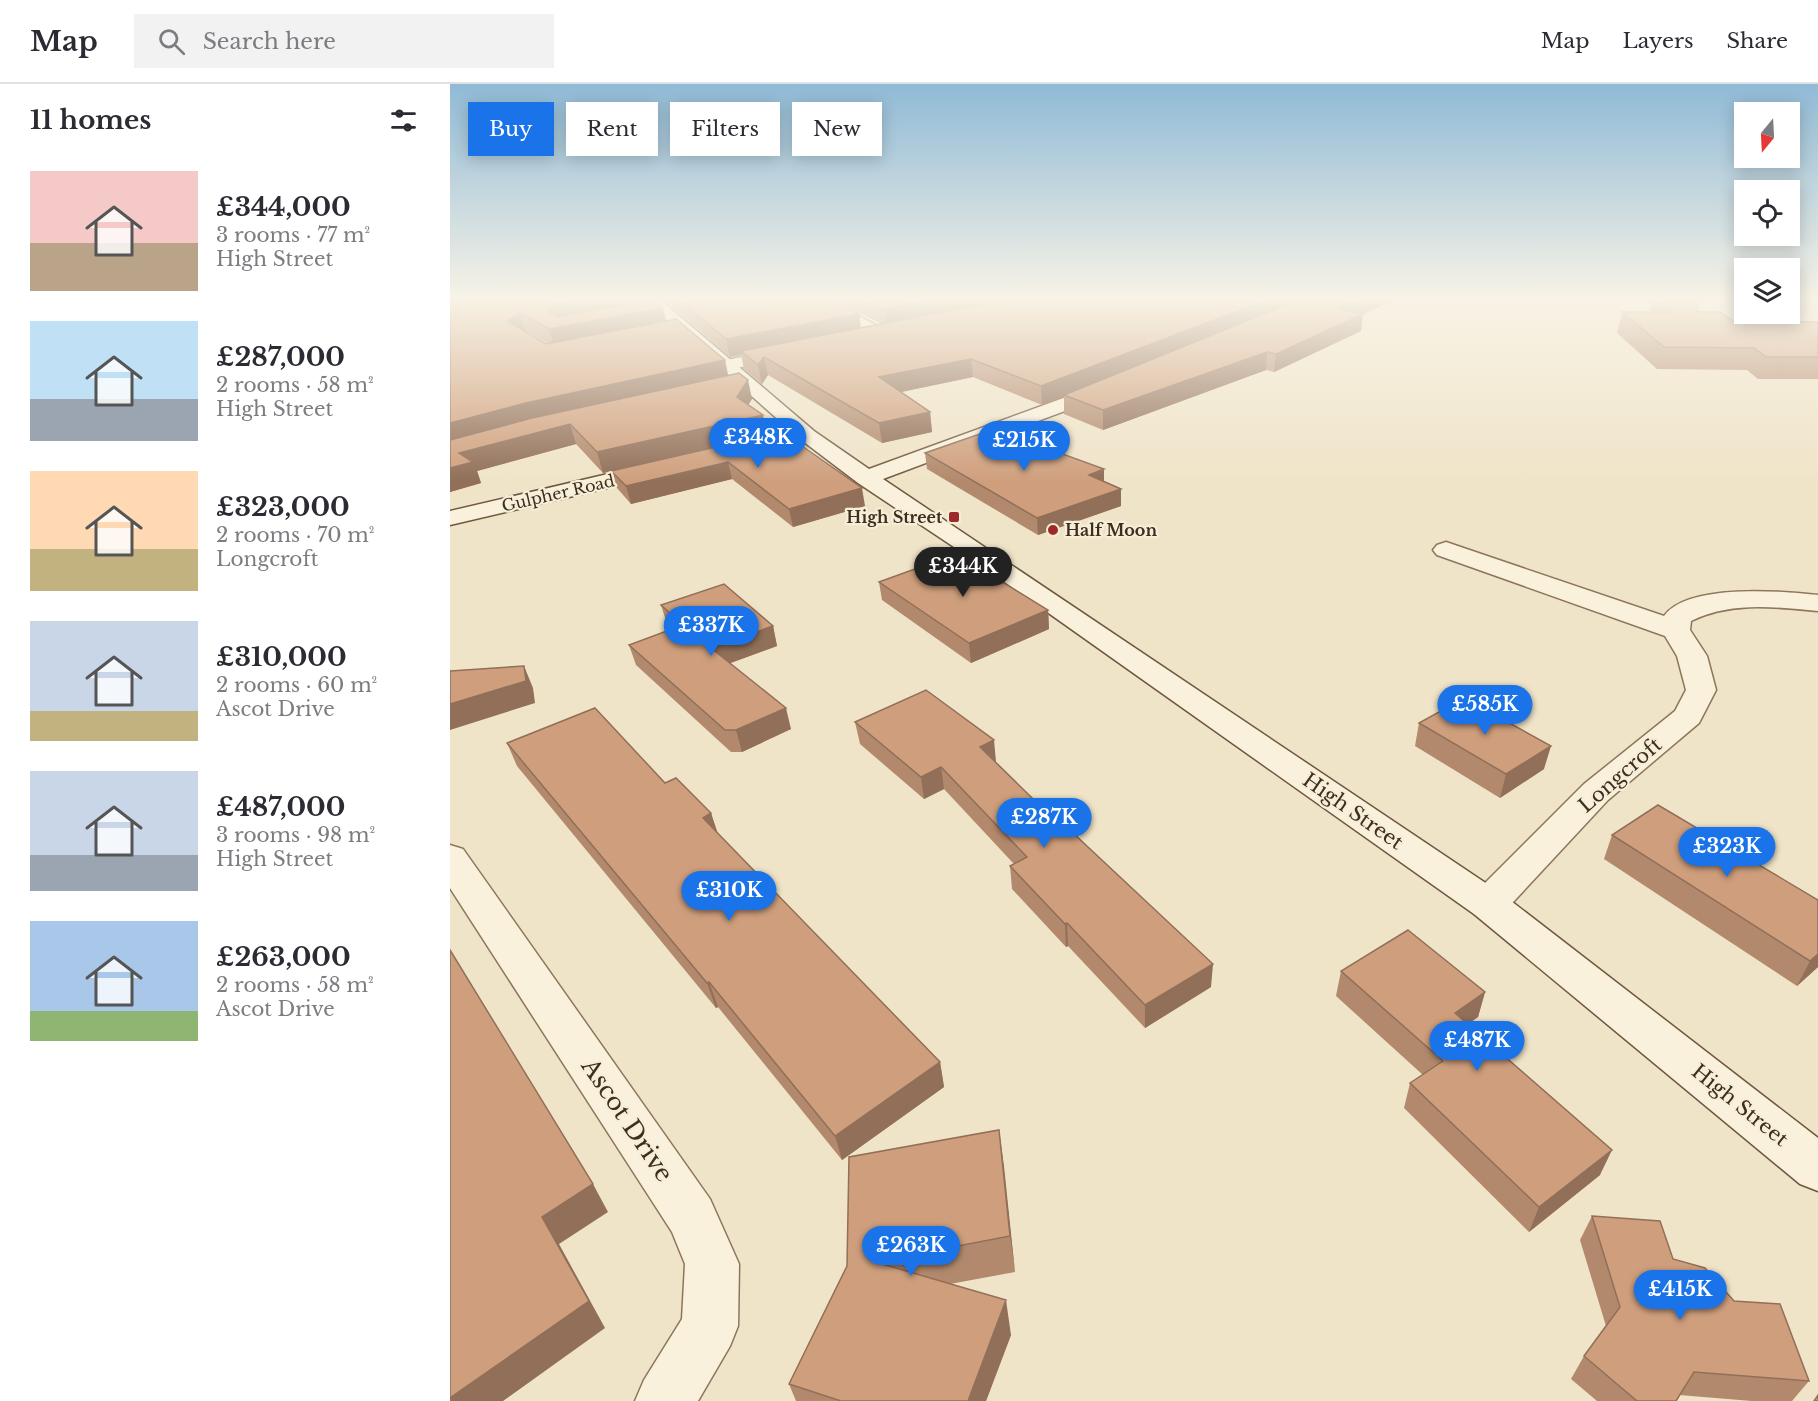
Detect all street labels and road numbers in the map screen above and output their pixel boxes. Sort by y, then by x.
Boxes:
street label: Gulpher Road [500,470,617,516]
street label: Longcroft [1574,732,1667,818]
street label: High Street [1298,768,1408,855]
street label: Ascot Drive [575,1052,679,1187]
street label: High Street [1687,1059,1793,1151]

